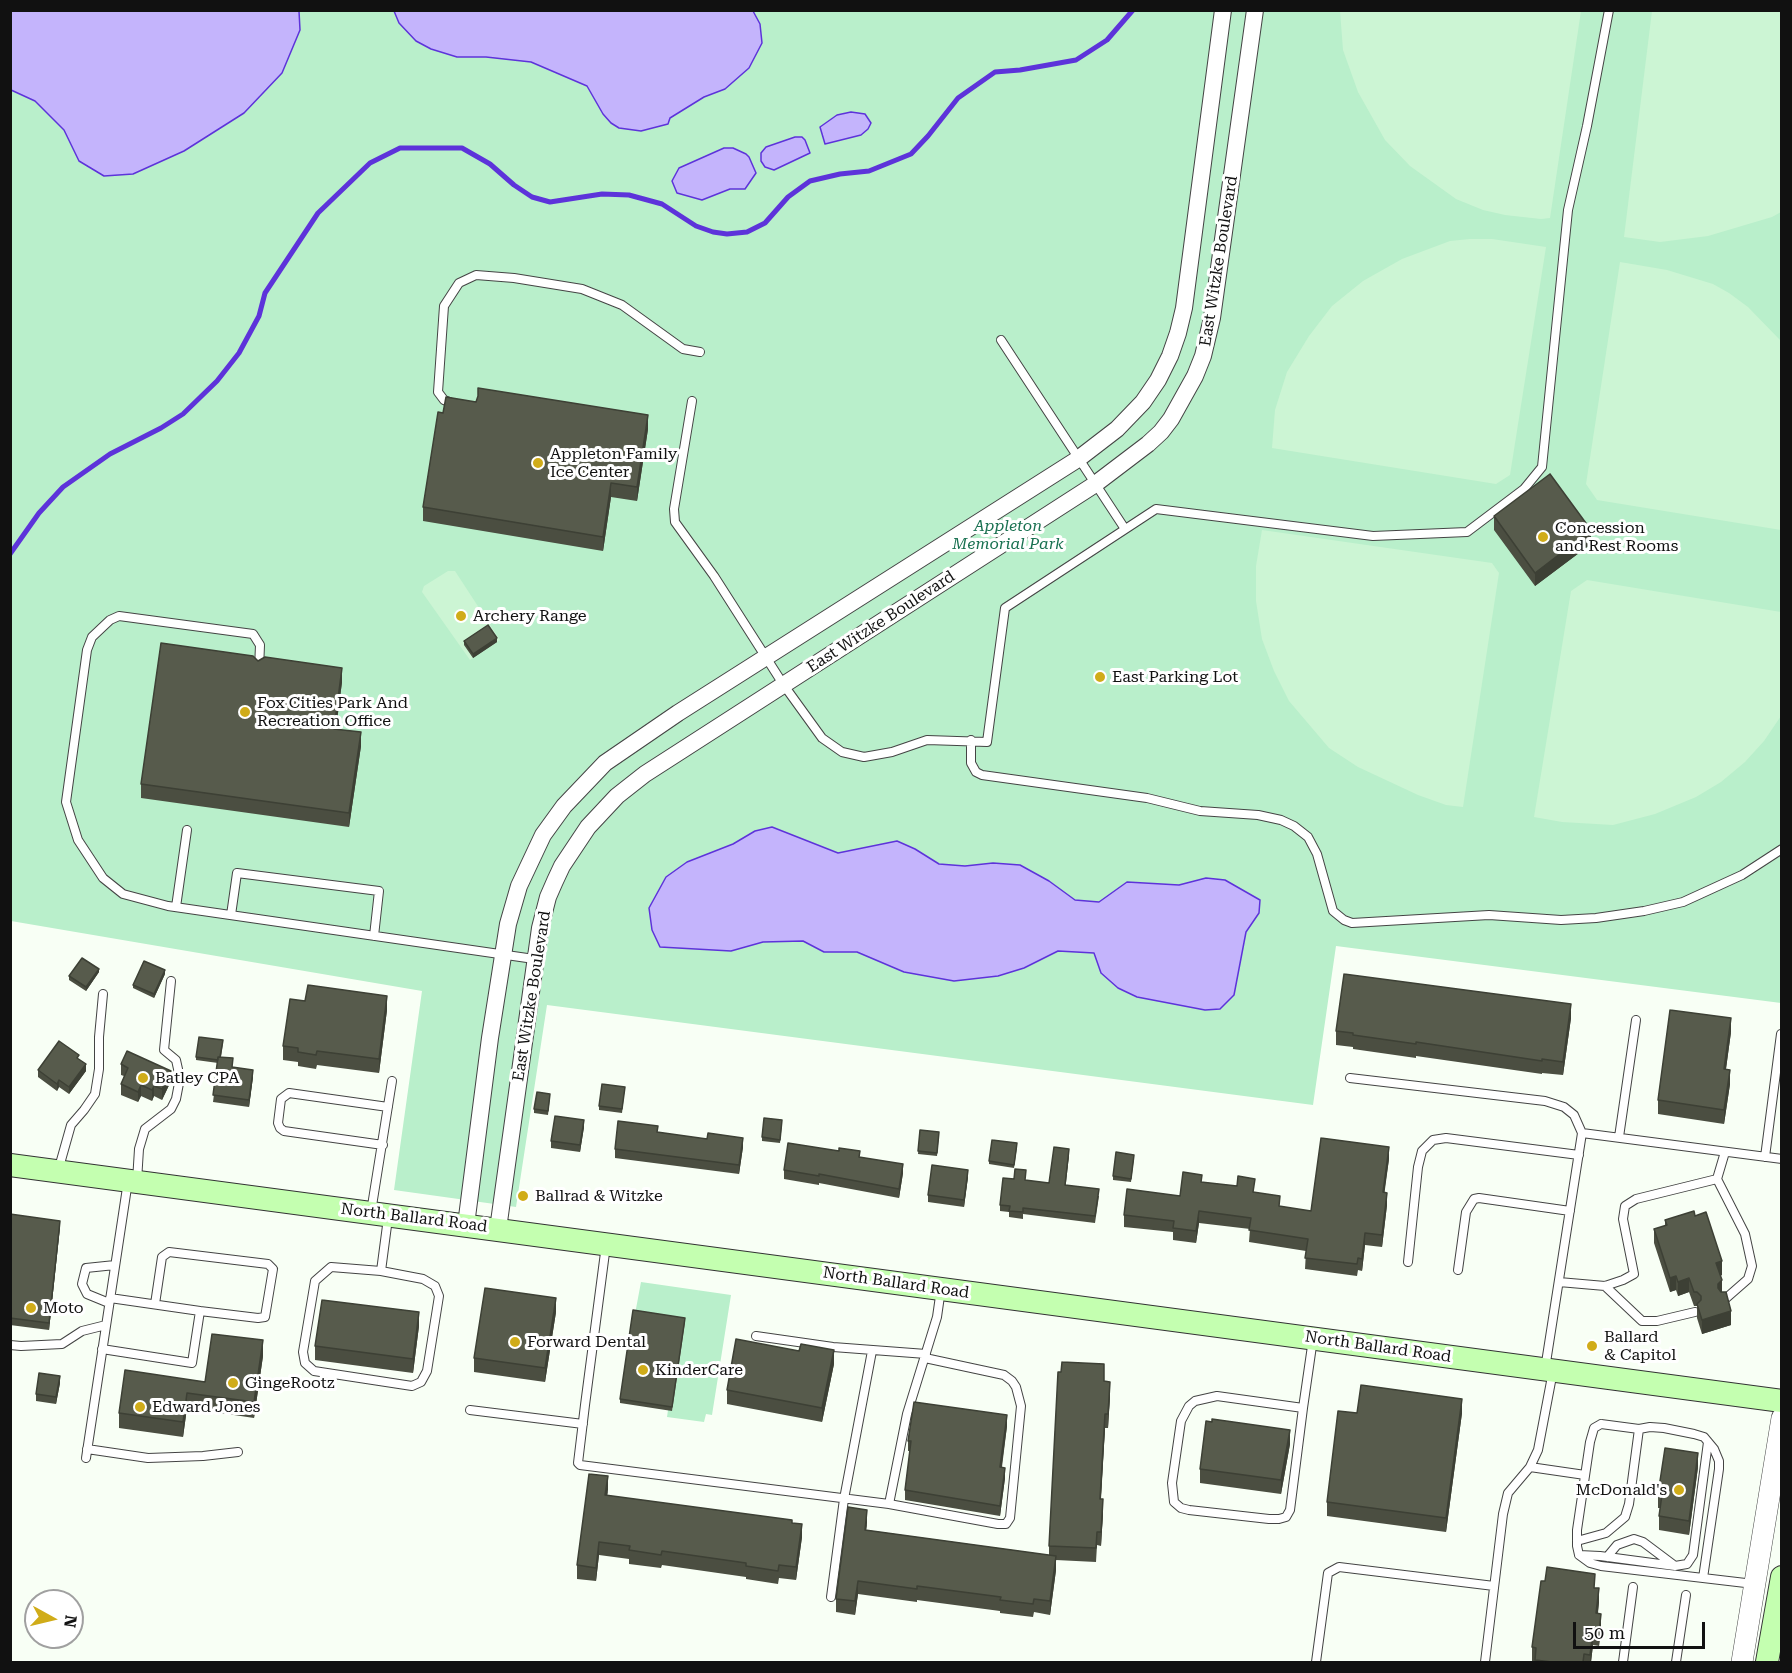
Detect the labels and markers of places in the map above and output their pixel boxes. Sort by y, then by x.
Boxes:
place label: Appleton Family Ice Center [550,444,677,482]
marker: Appleton Family Ice Center [531,456,545,470]
place label: Concession and Rest Rooms [1555,518,1678,556]
marker: Concession and Rest Rooms [1536,530,1550,544]
place label: Archery Range [473,606,586,626]
marker: Archery Range [454,609,468,623]
place label: East Parking Lot [1112,667,1238,687]
marker: East Parking Lot [1093,670,1107,684]
place label: Fox Cities Park And Recreation Office [257,693,408,731]
marker: Fox Cities Park And Recreation Office [238,705,252,719]
place label: Batley CPA [155,1068,239,1088]
marker: Batley CPA [136,1071,150,1085]
place label: Ballrad & Witzke [535,1186,663,1206]
marker: Ballrad & Witzke [516,1189,530,1203]
place label: Moto [43,1298,84,1318]
marker: Moto [24,1301,38,1315]
place label: Ballard & Capitol [1604,1327,1676,1365]
place label: Forward Dental [527,1332,646,1352]
marker: Forward Dental [508,1335,522,1349]
marker: Ballard & Capitol [1585,1339,1599,1353]
place label: KinderCare [655,1360,743,1380]
marker: KinderCare [636,1363,650,1377]
place label: GingeRootz [245,1373,334,1393]
marker: GingeRootz [226,1376,240,1390]
place label: Edward Jones [152,1397,260,1417]
marker: Edward Jones [133,1400,147,1414]
place label: McDonald's [1576,1480,1667,1500]
marker: McDonald's [1672,1483,1686,1497]

